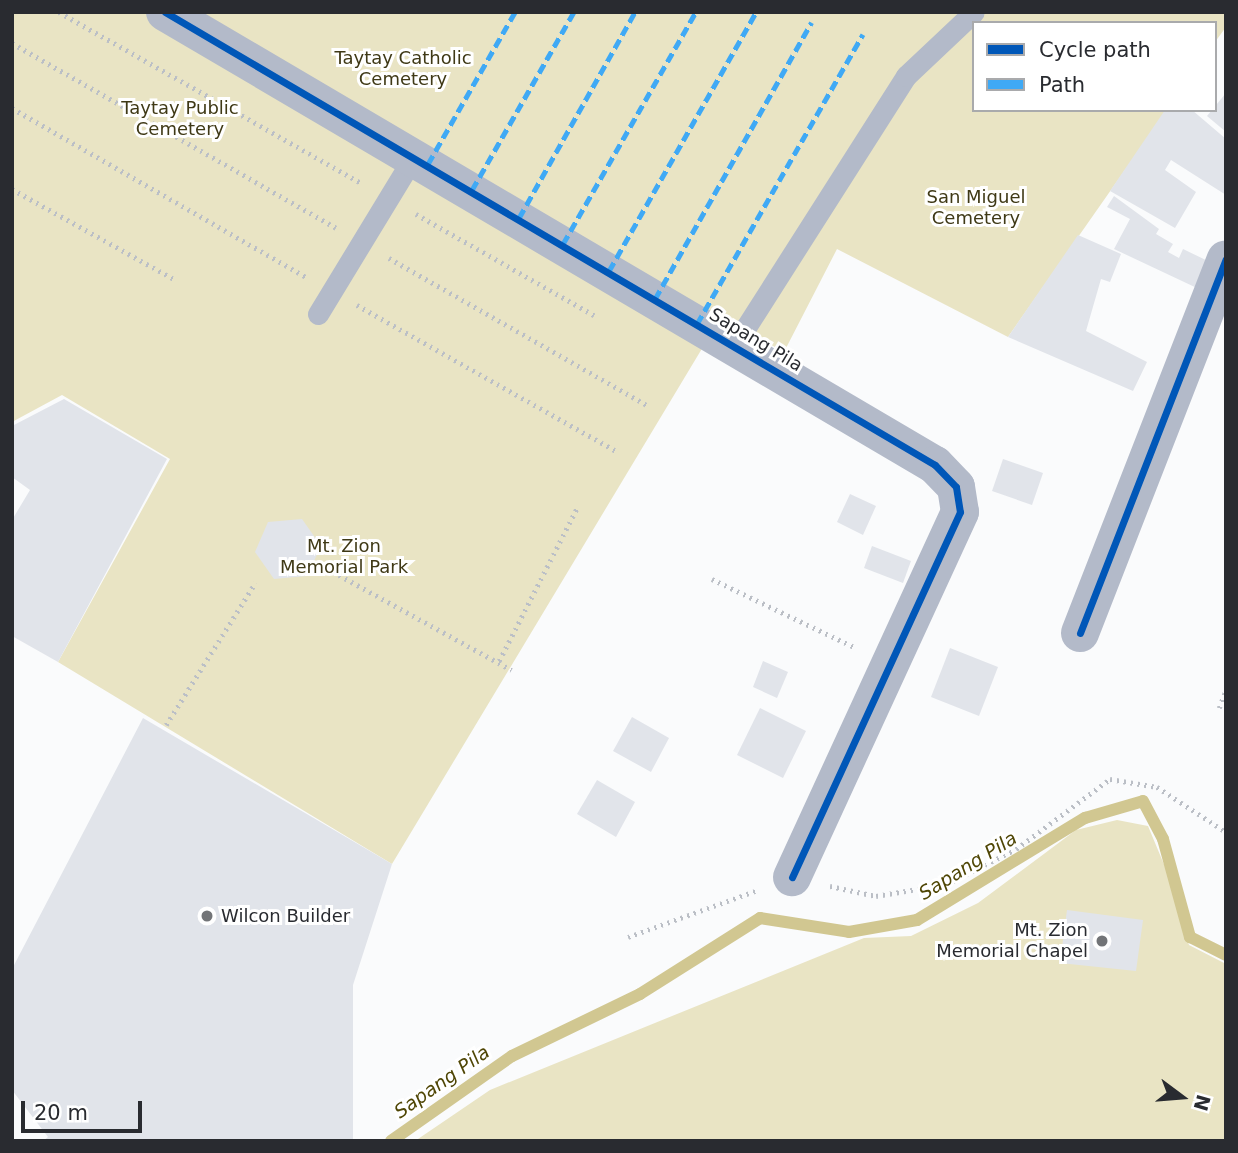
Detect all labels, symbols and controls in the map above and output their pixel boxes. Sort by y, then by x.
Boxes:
legend [972,21,1217,112]
text: Cycle path [1039,38,1151,62]
park label: Taytay Catholic Cemetery [334,48,472,90]
text: Path [1039,73,1085,97]
park label: Taytay Public Cemetery [121,98,239,140]
park label: San Miguel Cemetery [926,187,1026,230]
street label: Sapang Pila [705,304,807,376]
park label: Mt. Zion Memorial Park [280,536,408,578]
water label: Sapang Pila [915,827,1021,905]
place label: Wilcon Builder [221,905,350,927]
marker: Wilcon Builder [199,908,215,924]
place label: Mt. Zion Memorial Chapel [936,920,1088,962]
marker: Mt. Zion Memorial Chapel [1094,933,1110,949]
water label: Sapang Pila [390,1041,494,1123]
north arrow [1147,1062,1217,1132]
scale bar [24,1086,145,1130]
text: N [1189,1092,1215,1113]
text: 20 m [34,1101,88,1125]

